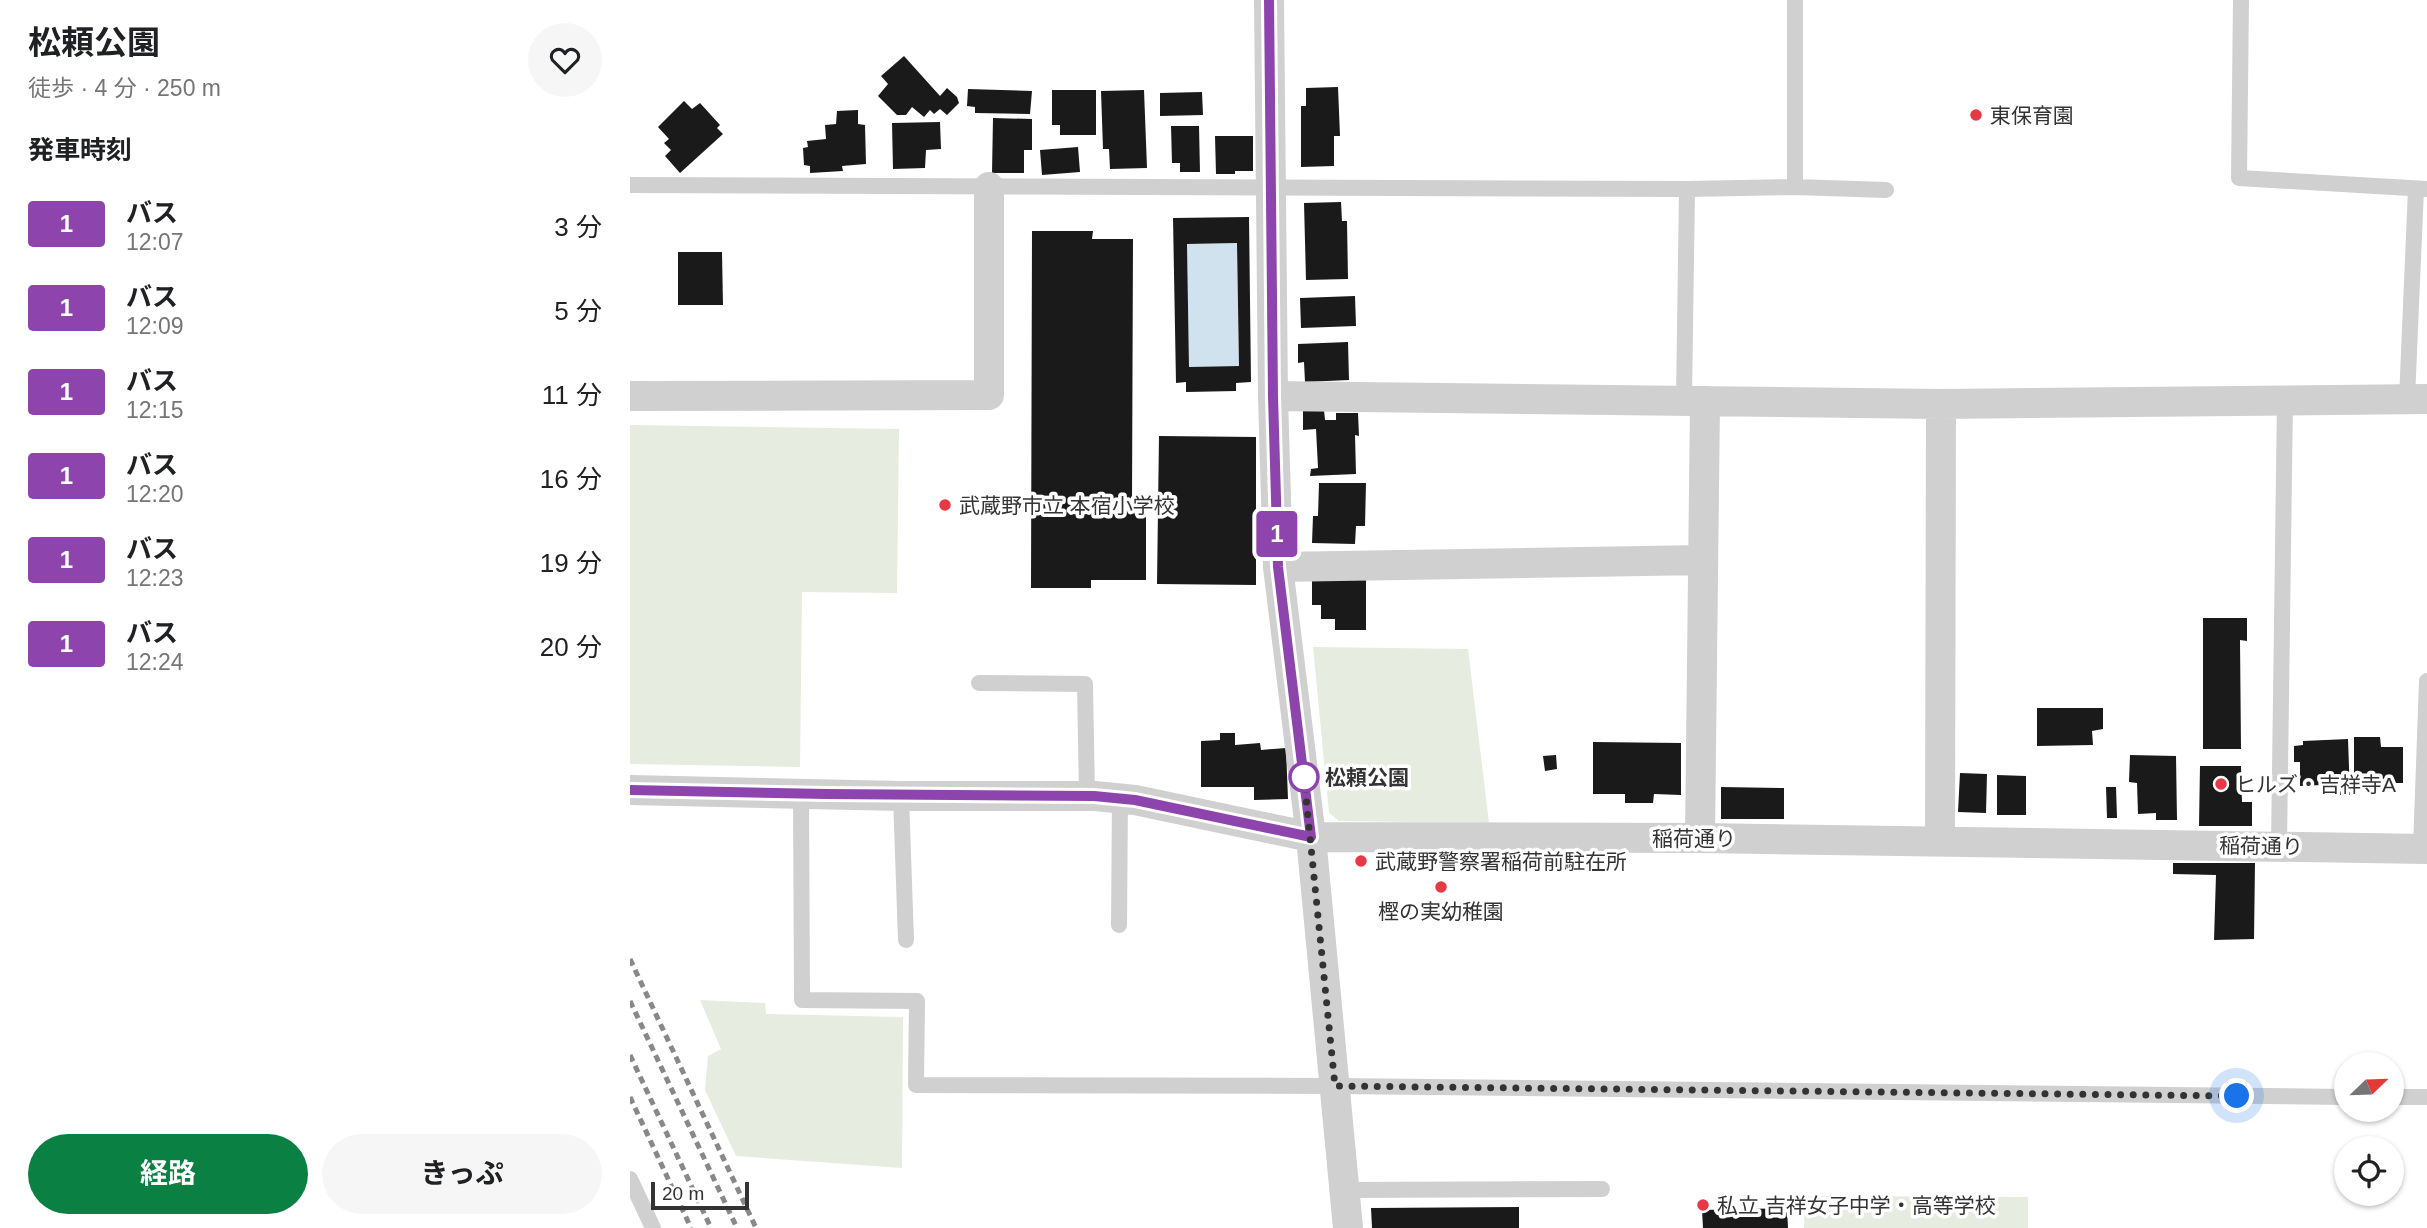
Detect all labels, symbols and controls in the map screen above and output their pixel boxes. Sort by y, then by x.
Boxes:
button: heart [528,23,602,97]
text: 松頼公園 [28,24,160,61]
text: 徒歩 · 4 分 · 250 m [28,75,221,101]
place label: 東保育園 [1990,104,2074,127]
marker: 東保育園 [1968,107,1984,123]
text: 発車時刻 [28,135,132,165]
text: バス [126,198,178,228]
text: 1 [60,210,73,237]
text: 3 分 [554,212,602,242]
text: 12:07 [126,229,184,255]
text: バス [126,282,178,312]
text: 1 [60,294,73,321]
text: 5 分 [554,296,602,326]
text: 12:09 [126,313,184,339]
text: バス [126,366,178,396]
text: 1 [60,378,73,405]
text: 11 分 [542,380,602,410]
text: 12:15 [126,397,184,423]
text: バス [126,450,178,480]
text: 1 [60,462,73,489]
text: 16 分 [540,464,602,494]
text: 12:20 [126,481,184,507]
place label: 武蔵野市立 本宿小学校 [959,494,1175,517]
marker: 武蔵野市立 本宿小学校 [937,497,953,513]
line badge: 1 [1254,511,1300,557]
text: 1 [1270,520,1284,547]
text: バス [126,534,178,564]
text: 1 [60,546,73,573]
text: 19 分 [540,548,602,578]
text: 12:23 [126,565,184,591]
text: バス [126,618,178,648]
text: 1 [60,630,73,657]
text: 20 分 [540,632,602,662]
text: 12:24 [126,649,184,675]
marker: 松頼公園 [1289,762,1319,792]
place label: 松頼公園 [1325,766,1409,789]
place label: ヒルズ・吉祥寺A [2235,773,2396,796]
marker: ヒルズ・吉祥寺A [2213,776,2229,792]
street label: 稲荷通り [1652,827,1736,850]
street label: 稲荷通り [2219,834,2303,858]
place label: 武蔵野警察署稲荷前駐在所 [1375,850,1627,873]
marker: 武蔵野警察署稲荷前駐在所 [1353,853,1369,869]
marker: 樫の実幼稚園 [1433,879,1449,895]
place label: 樫の実幼稚園 [1378,900,1504,923]
north arrow [2334,1052,2404,1122]
map controls [2334,1052,2404,1206]
your location [2219,1078,2254,1113]
button: 経路 [28,1134,308,1214]
button: きっぷ [322,1134,602,1214]
button: locate [2334,1136,2404,1206]
scale bar [651,1179,749,1211]
text: 20 m [662,1183,704,1204]
place label: 私立 吉祥女子中学・高等学校 [1717,1194,1996,1217]
marker: 私立 吉祥女子中学・高等学校 [1695,1197,1711,1213]

